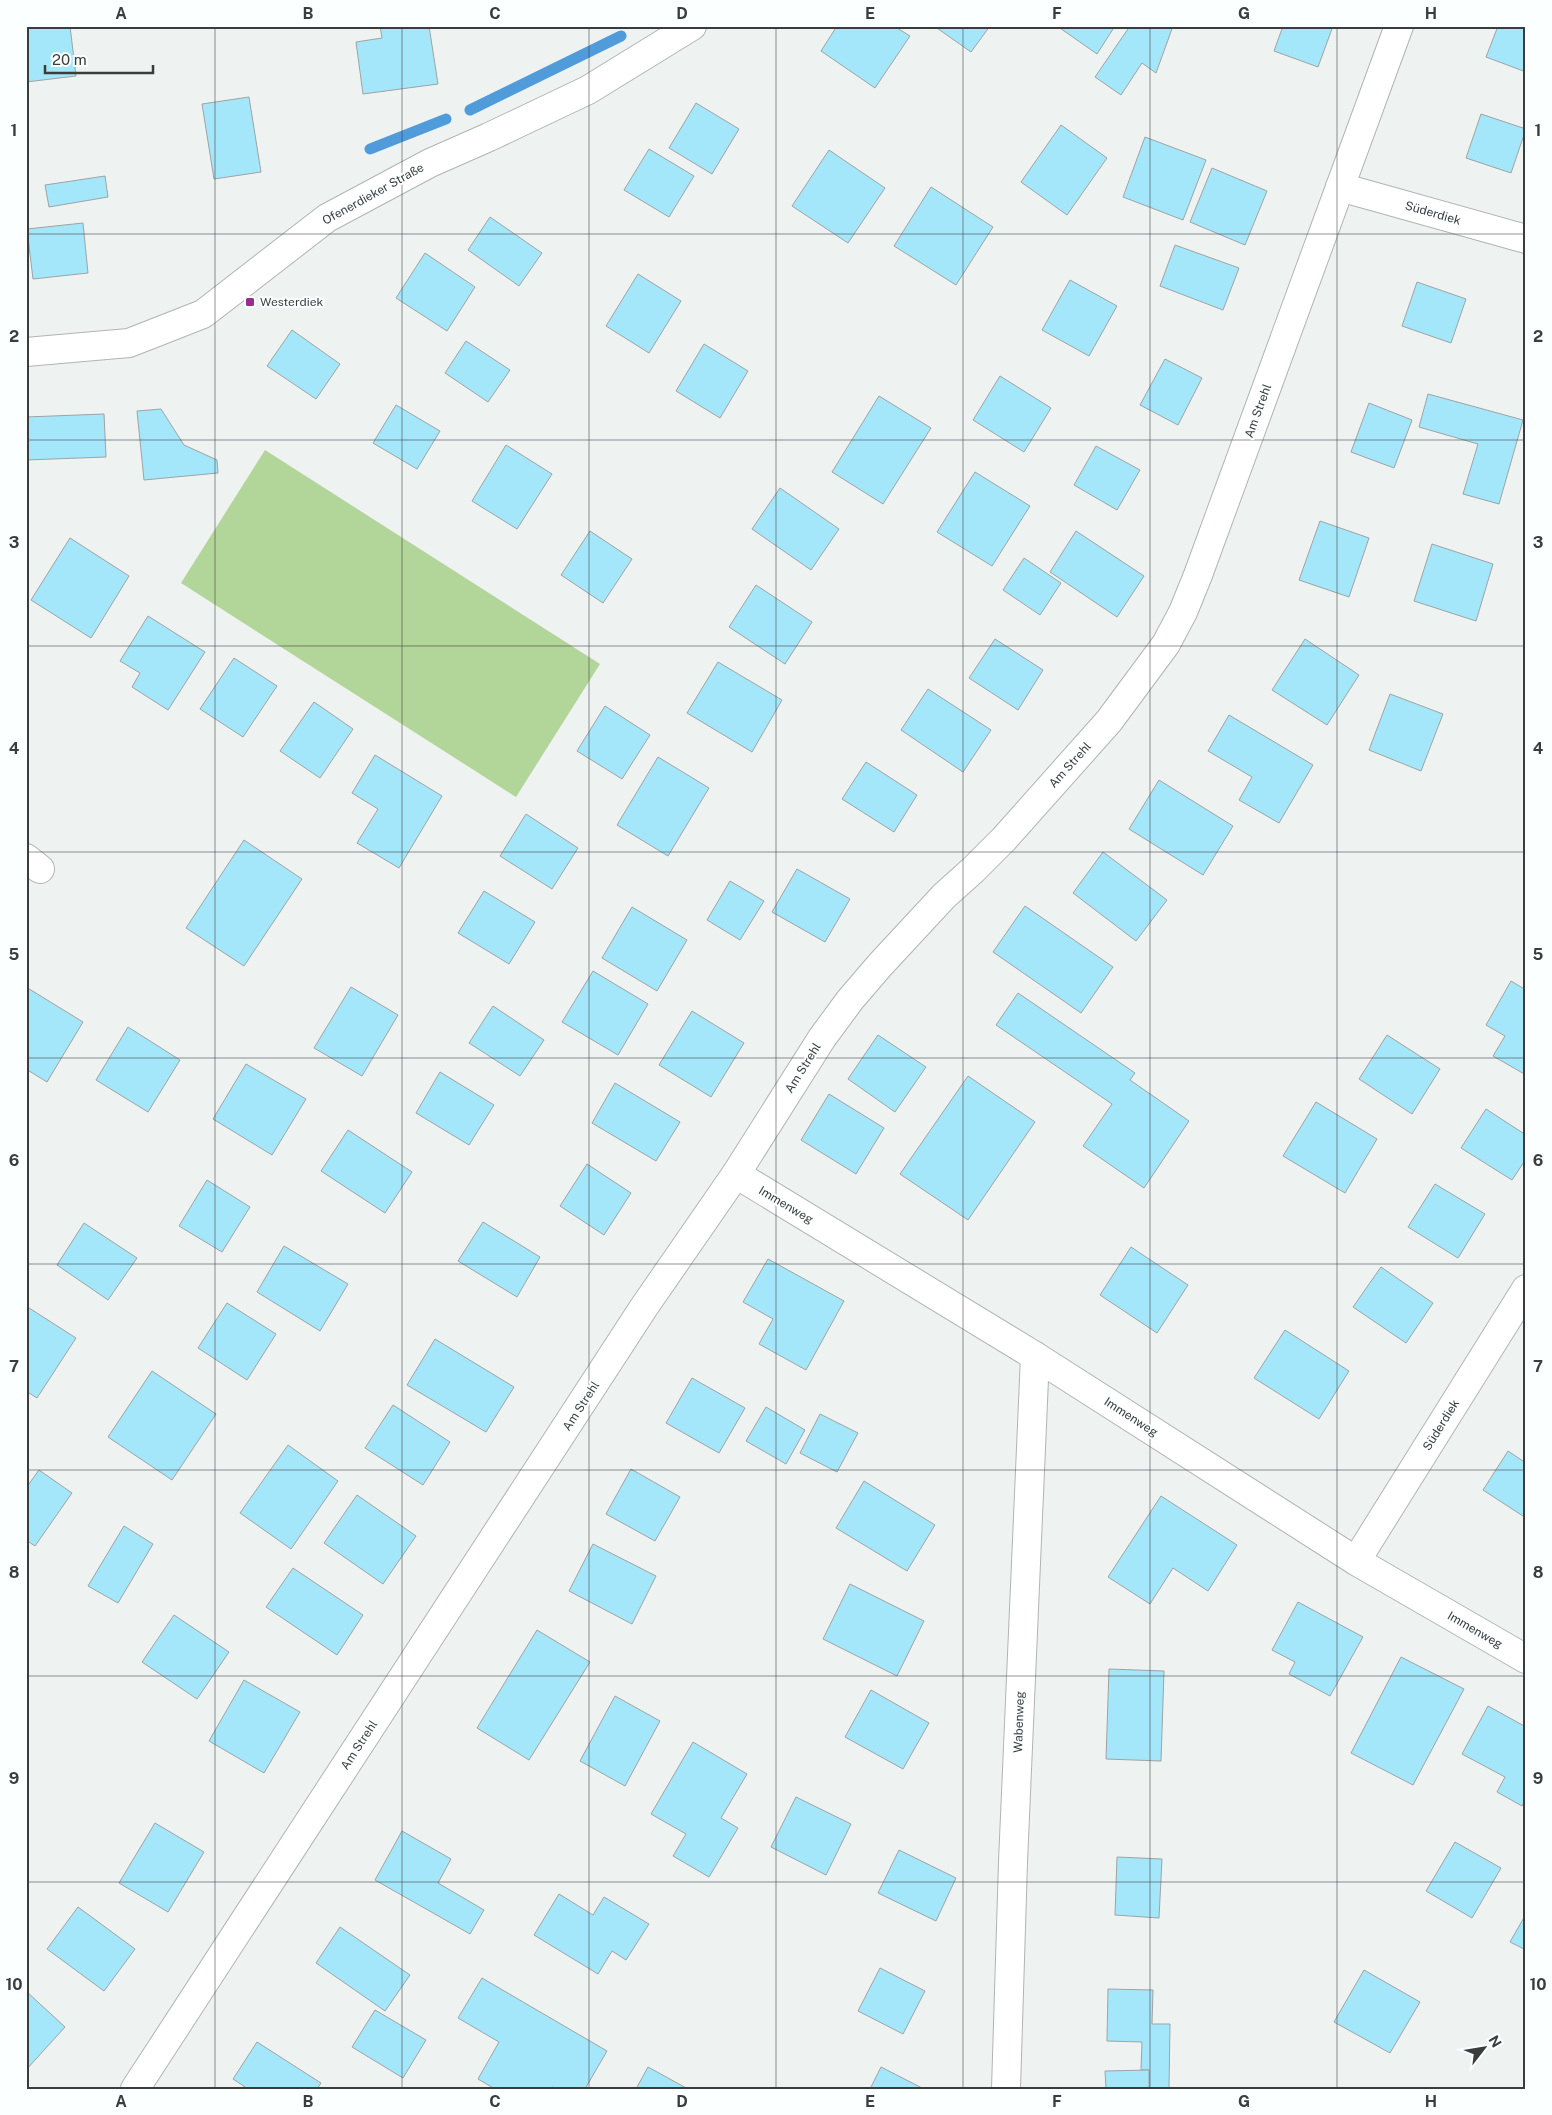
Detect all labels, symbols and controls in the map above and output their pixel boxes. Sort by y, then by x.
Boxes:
text: A [115,4,127,23]
text: B [303,4,314,23]
text: C [489,4,501,23]
text: D [676,4,688,23]
text: E [865,4,875,23]
text: F [1052,4,1062,23]
text: G [1238,4,1250,23]
text: H [1425,4,1437,23]
scale bar [45,42,152,74]
text: 20 m [52,51,87,68]
text: 1 [11,121,17,140]
text: 1 [1535,121,1541,140]
street label: Ofenerdieker Straße [320,160,426,228]
street label: Süderdiek [1404,198,1463,228]
place label: Westerdiek [260,295,323,309]
marker: Westerdiek [244,296,256,308]
text: 2 [9,327,19,346]
text: 2 [1533,327,1543,346]
street label: Am Strehl [1242,382,1274,440]
text: 3 [9,533,19,552]
text: 3 [1533,533,1543,552]
text: 4 [9,739,20,758]
street label: Am Strehl [1046,739,1094,791]
text: 4 [1533,739,1544,758]
text: 5 [9,945,20,964]
text: 5 [1533,945,1544,964]
street label: Am Strehl [782,1040,824,1096]
text: 6 [9,1151,19,1170]
text: 6 [1533,1151,1543,1170]
street label: Immenweg [756,1183,816,1227]
text: 7 [9,1357,19,1376]
text: 7 [1533,1357,1543,1376]
street label: Am Strehl [560,1378,602,1433]
street label: Immenweg [1102,1394,1160,1440]
street label: Süderdiek [1420,1397,1462,1453]
text: 8 [9,1563,20,1582]
text: 8 [1533,1563,1544,1582]
street label: Immenweg [1445,1609,1505,1651]
street label: Wabenweg [1011,1691,1027,1753]
street label: Am Strehl [338,1717,380,1772]
text: 9 [9,1769,19,1788]
text: 9 [1533,1769,1543,1788]
text: 10 [5,1975,23,1994]
text: 10 [1529,1975,1547,1994]
north arrow [1460,2022,1510,2072]
text: N [1485,2032,1505,2050]
text: A [115,2092,127,2111]
text: B [303,2092,314,2111]
text: C [489,2092,501,2111]
text: D [676,2092,688,2111]
text: E [865,2092,875,2111]
text: F [1052,2092,1062,2111]
text: G [1238,2092,1250,2111]
text: H [1425,2092,1437,2111]

